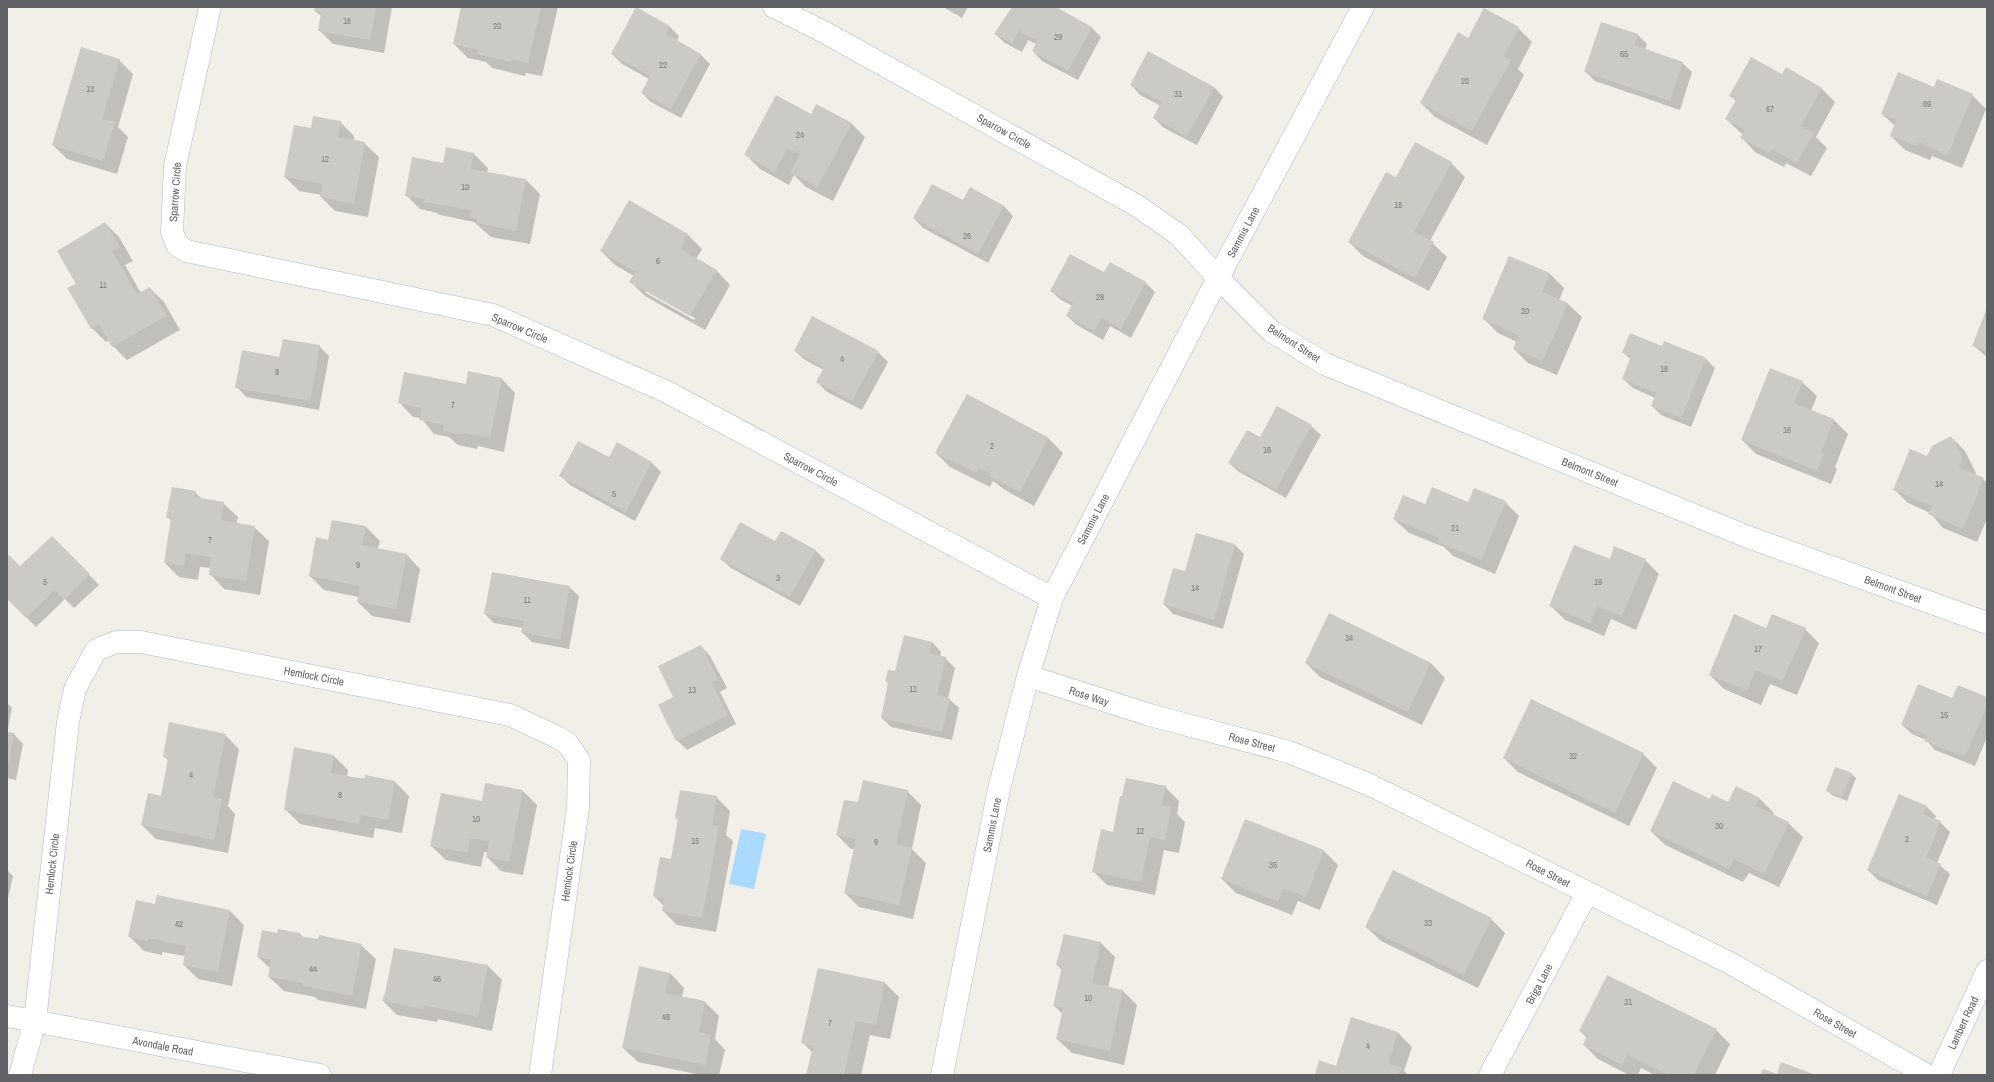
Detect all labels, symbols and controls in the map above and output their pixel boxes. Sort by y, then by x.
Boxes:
house number: 16 [343,15,351,27]
house number: 20 [493,20,501,32]
house number: 29 [1054,31,1062,43]
house number: 65 [1620,48,1628,60]
house number: 22 [659,59,667,71]
house number: 20 [1461,75,1469,87]
house number: 13 [86,83,94,95]
house number: 31 [1174,88,1182,100]
house number: 69 [1923,98,1931,110]
house number: 67 [1766,103,1774,115]
street label: Sparrow Circle [975,110,1033,152]
house number: 24 [796,129,804,141]
house number: 12 [321,153,329,165]
street label: Sparrow Circle [166,162,184,222]
house number: 10 [461,181,469,193]
house number: 18 [1394,199,1402,211]
street label: Sammis Lane [1224,204,1262,260]
house number: 26 [963,230,971,242]
house number: 6 [656,255,660,267]
house number: 11 [99,279,107,291]
house number: 28 [1096,291,1104,303]
house number: 20 [1521,305,1529,317]
street label: Sparrow Circle [490,310,550,346]
street label: Belmont Street [1265,321,1323,365]
house number: 4 [840,353,844,365]
house number: 18 [1660,363,1668,375]
house number: 9 [275,366,279,378]
house number: 7 [451,399,455,411]
house number: 16 [1783,424,1791,436]
house number: 2 [990,440,994,452]
house number: 16 [1263,444,1271,456]
street label: Sparrow Circle [781,449,841,489]
street label: Belmont Street [1560,454,1621,490]
house number: 14 [1935,478,1943,490]
house number: 5 [612,488,616,500]
street label: Sammis Lane [1074,491,1112,547]
house number: 21 [1451,522,1459,534]
house number: 7 [208,534,212,546]
house number: 9 [356,559,360,571]
house number: 3 [776,572,780,584]
street label: Belmont Street [1863,572,1924,606]
house number: 5 [43,576,47,588]
house number: 19 [1594,576,1602,588]
house number: 14 [1191,582,1199,594]
house number: 11 [523,594,531,606]
house number: 34 [1345,632,1353,644]
house number: 17 [1754,643,1762,655]
street label: Hemlock Circle [283,663,345,689]
house number: 11 [909,683,917,695]
street label: Rose Way [1067,683,1111,709]
house number: 13 [688,684,696,696]
house number: 15 [1940,709,1948,721]
street label: Rose Street [1227,729,1277,755]
house number: 32 [1569,750,1577,762]
house number: 4 [189,769,193,781]
house number: 8 [338,789,342,801]
street label: Sammis Lane [980,796,1004,854]
house number: 10 [472,813,480,825]
house number: 30 [1715,820,1723,832]
house number: 12 [1136,825,1144,837]
street label: Hemlock Circle [42,833,62,895]
house number: 2 [1905,833,1909,845]
house number: 15 [691,835,699,847]
house number: 9 [874,836,878,848]
street label: Hemlock Circle [558,840,580,902]
street label: Rose Street [1524,856,1573,890]
house number: 35 [1269,859,1277,871]
house number: 33 [1424,917,1432,929]
house number: 42 [175,918,183,930]
street label: Briga Lane [1522,961,1556,1007]
house number: 44 [309,963,317,975]
house number: 46 [433,973,441,985]
house number: 10 [1084,992,1092,1004]
street label: Lambert Road [1945,994,1981,1052]
house number: 31 [1624,996,1632,1008]
street label: Rose Street [1811,1005,1860,1041]
house number: 48 [662,1011,670,1023]
house number: 7 [828,1017,832,1029]
street label: Avondale Road [130,1033,195,1059]
house number: 4 [1366,1040,1370,1052]

